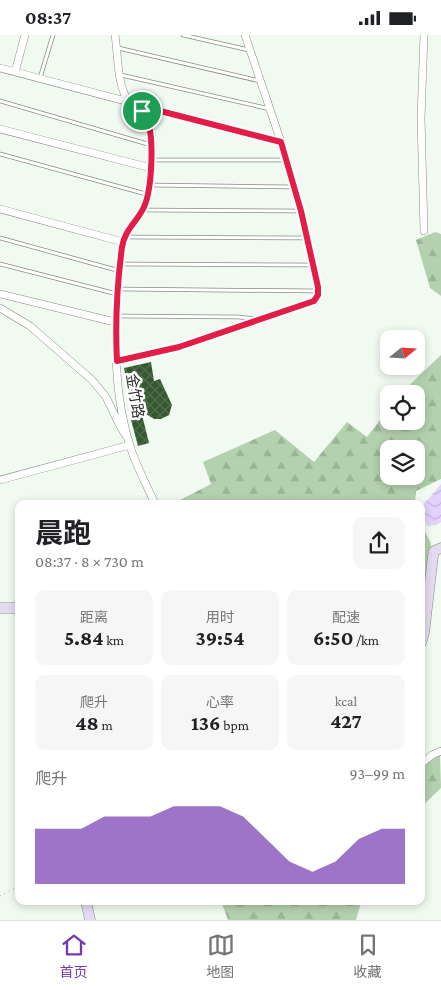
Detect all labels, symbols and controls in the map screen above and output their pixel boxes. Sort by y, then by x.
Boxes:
text: 08:37 [25,7,71,28]
pin [121,90,163,132]
icon: arrive [128,97,156,125]
north arrow [380,330,425,375]
map controls [380,330,425,485]
street label: 金竹路 [124,373,146,419]
button: locate [380,385,425,430]
button: layers [380,440,425,485]
button: share [353,517,405,569]
text: 晨跑 [35,518,91,549]
text: 08:37 · 8 × 730 m [35,553,144,570]
text: 距离 [80,609,108,625]
text: 用时 [206,609,234,625]
text: 配速 [332,609,360,625]
text: 5.84 [64,626,104,650]
text: 39:54 [195,626,245,650]
text: 6:50 [313,626,353,650]
text: km [104,632,124,648]
text: /km [353,632,379,648]
text: kcal [335,693,357,709]
text: 爬升 [80,694,108,710]
text: 心率 [206,694,234,710]
text: 427 [330,709,362,733]
text: 48 [75,711,99,735]
text: 136 [191,711,221,735]
text: m [99,717,113,733]
text: bpm [221,717,249,733]
text: 93–99 m [350,765,405,782]
text: 爬升 [35,770,67,787]
tab: 首页 [60,931,88,981]
tab: 地图 [207,931,235,981]
tab: 收藏 [354,931,382,981]

